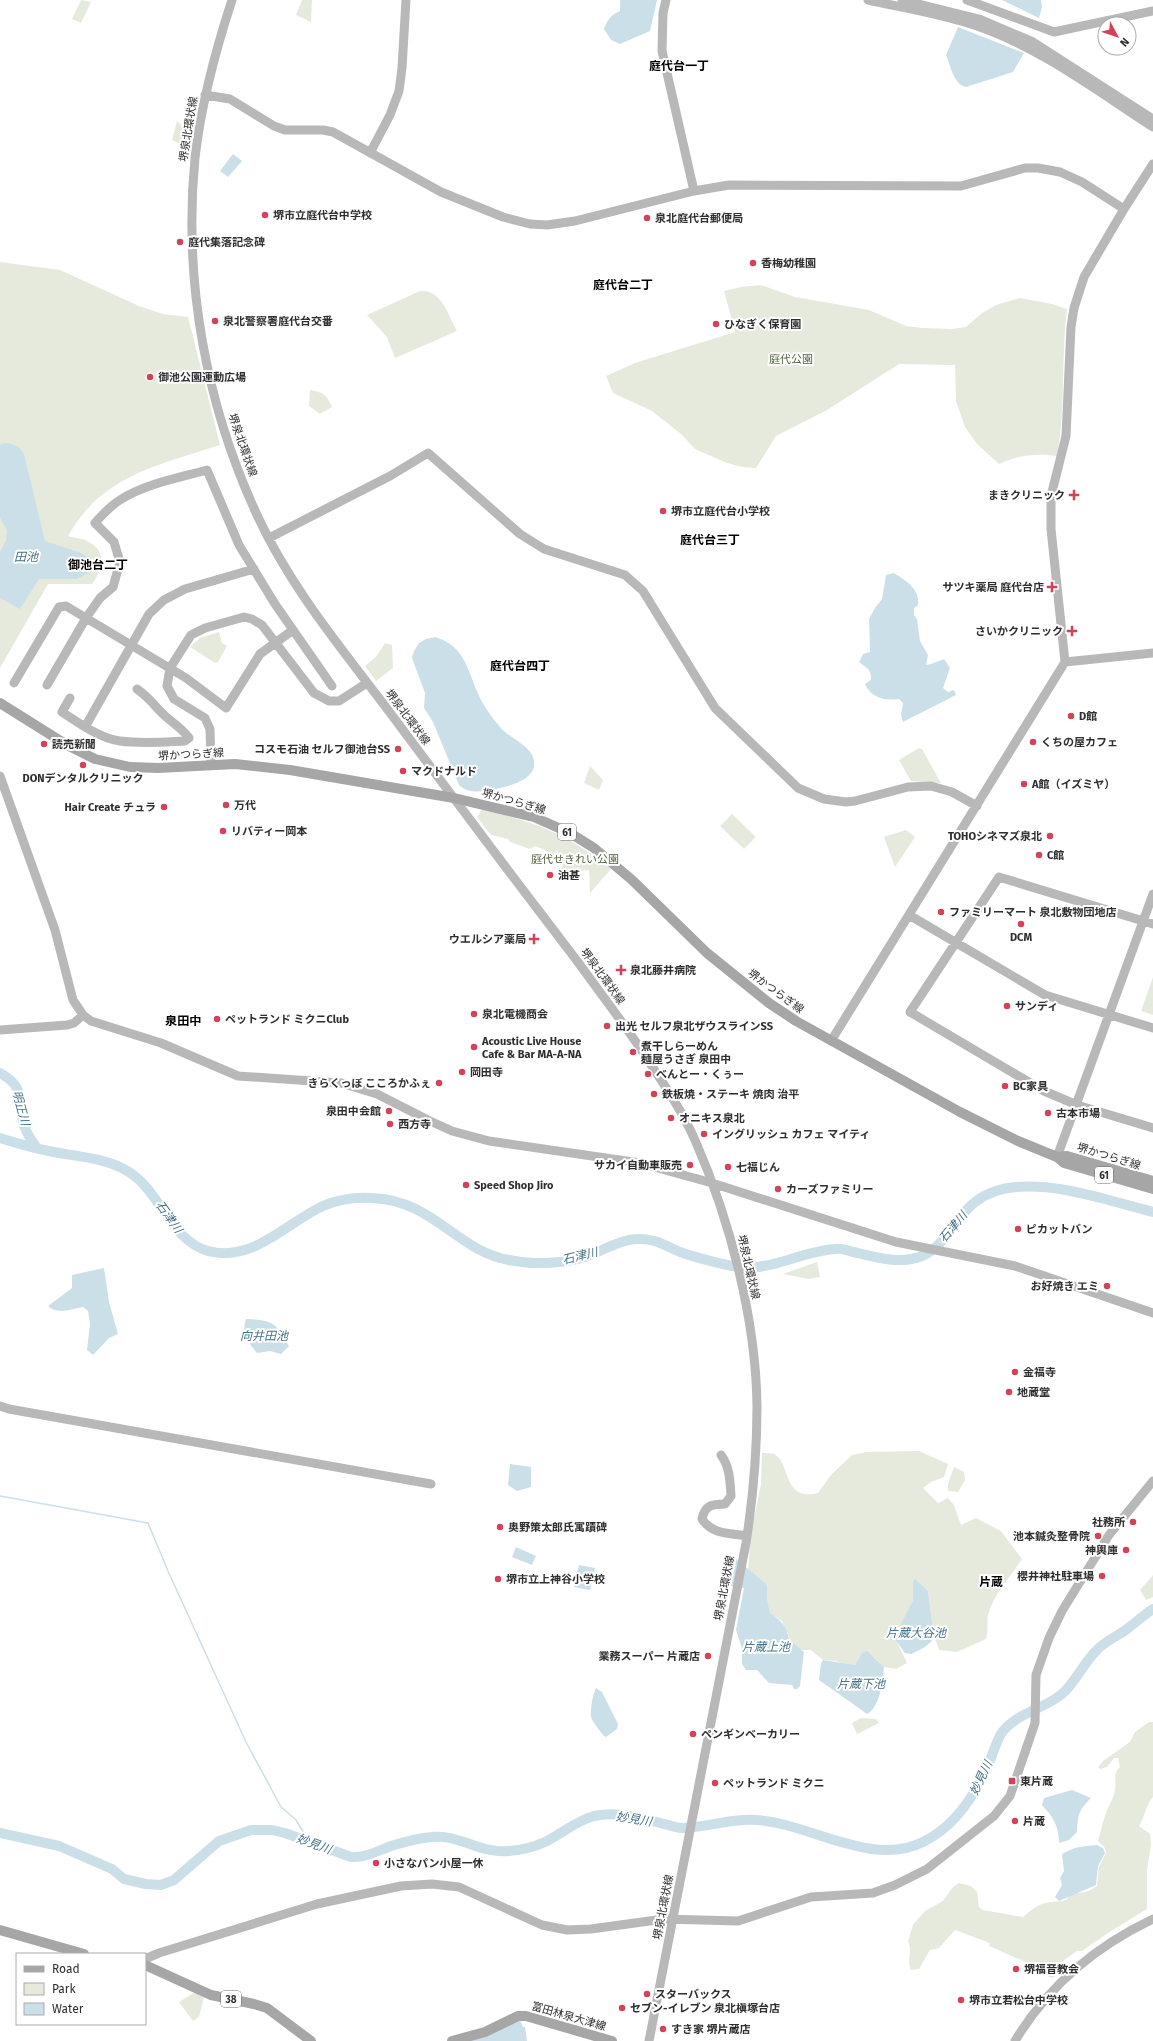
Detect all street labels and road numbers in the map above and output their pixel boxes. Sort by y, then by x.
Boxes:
street label: 堺泉北環状線 [177,95,200,163]
street label: 堺泉北環状線 [226,412,259,478]
street label: 堺泉北環状線 [383,687,433,748]
street label: 堺かつらぎ線 [158,746,224,763]
street label: 堺かつらぎ線 [480,786,547,817]
road number: 61 [558,824,576,840]
street label: 堺泉北環状線 [578,946,627,1007]
street label: 堺かつらぎ線 [745,967,806,1016]
street label: 堺かつらぎ線 [1075,1141,1142,1172]
road number: 61 [1095,1167,1113,1183]
street label: 堺泉北環状線 [735,1233,762,1301]
street label: 堺泉北環状線 [712,1554,737,1622]
street label: 堺泉北環状線 [651,1873,676,1941]
road number: 38 [221,1991,241,2007]
street label: 富田林泉大津線 [530,2000,608,2033]

